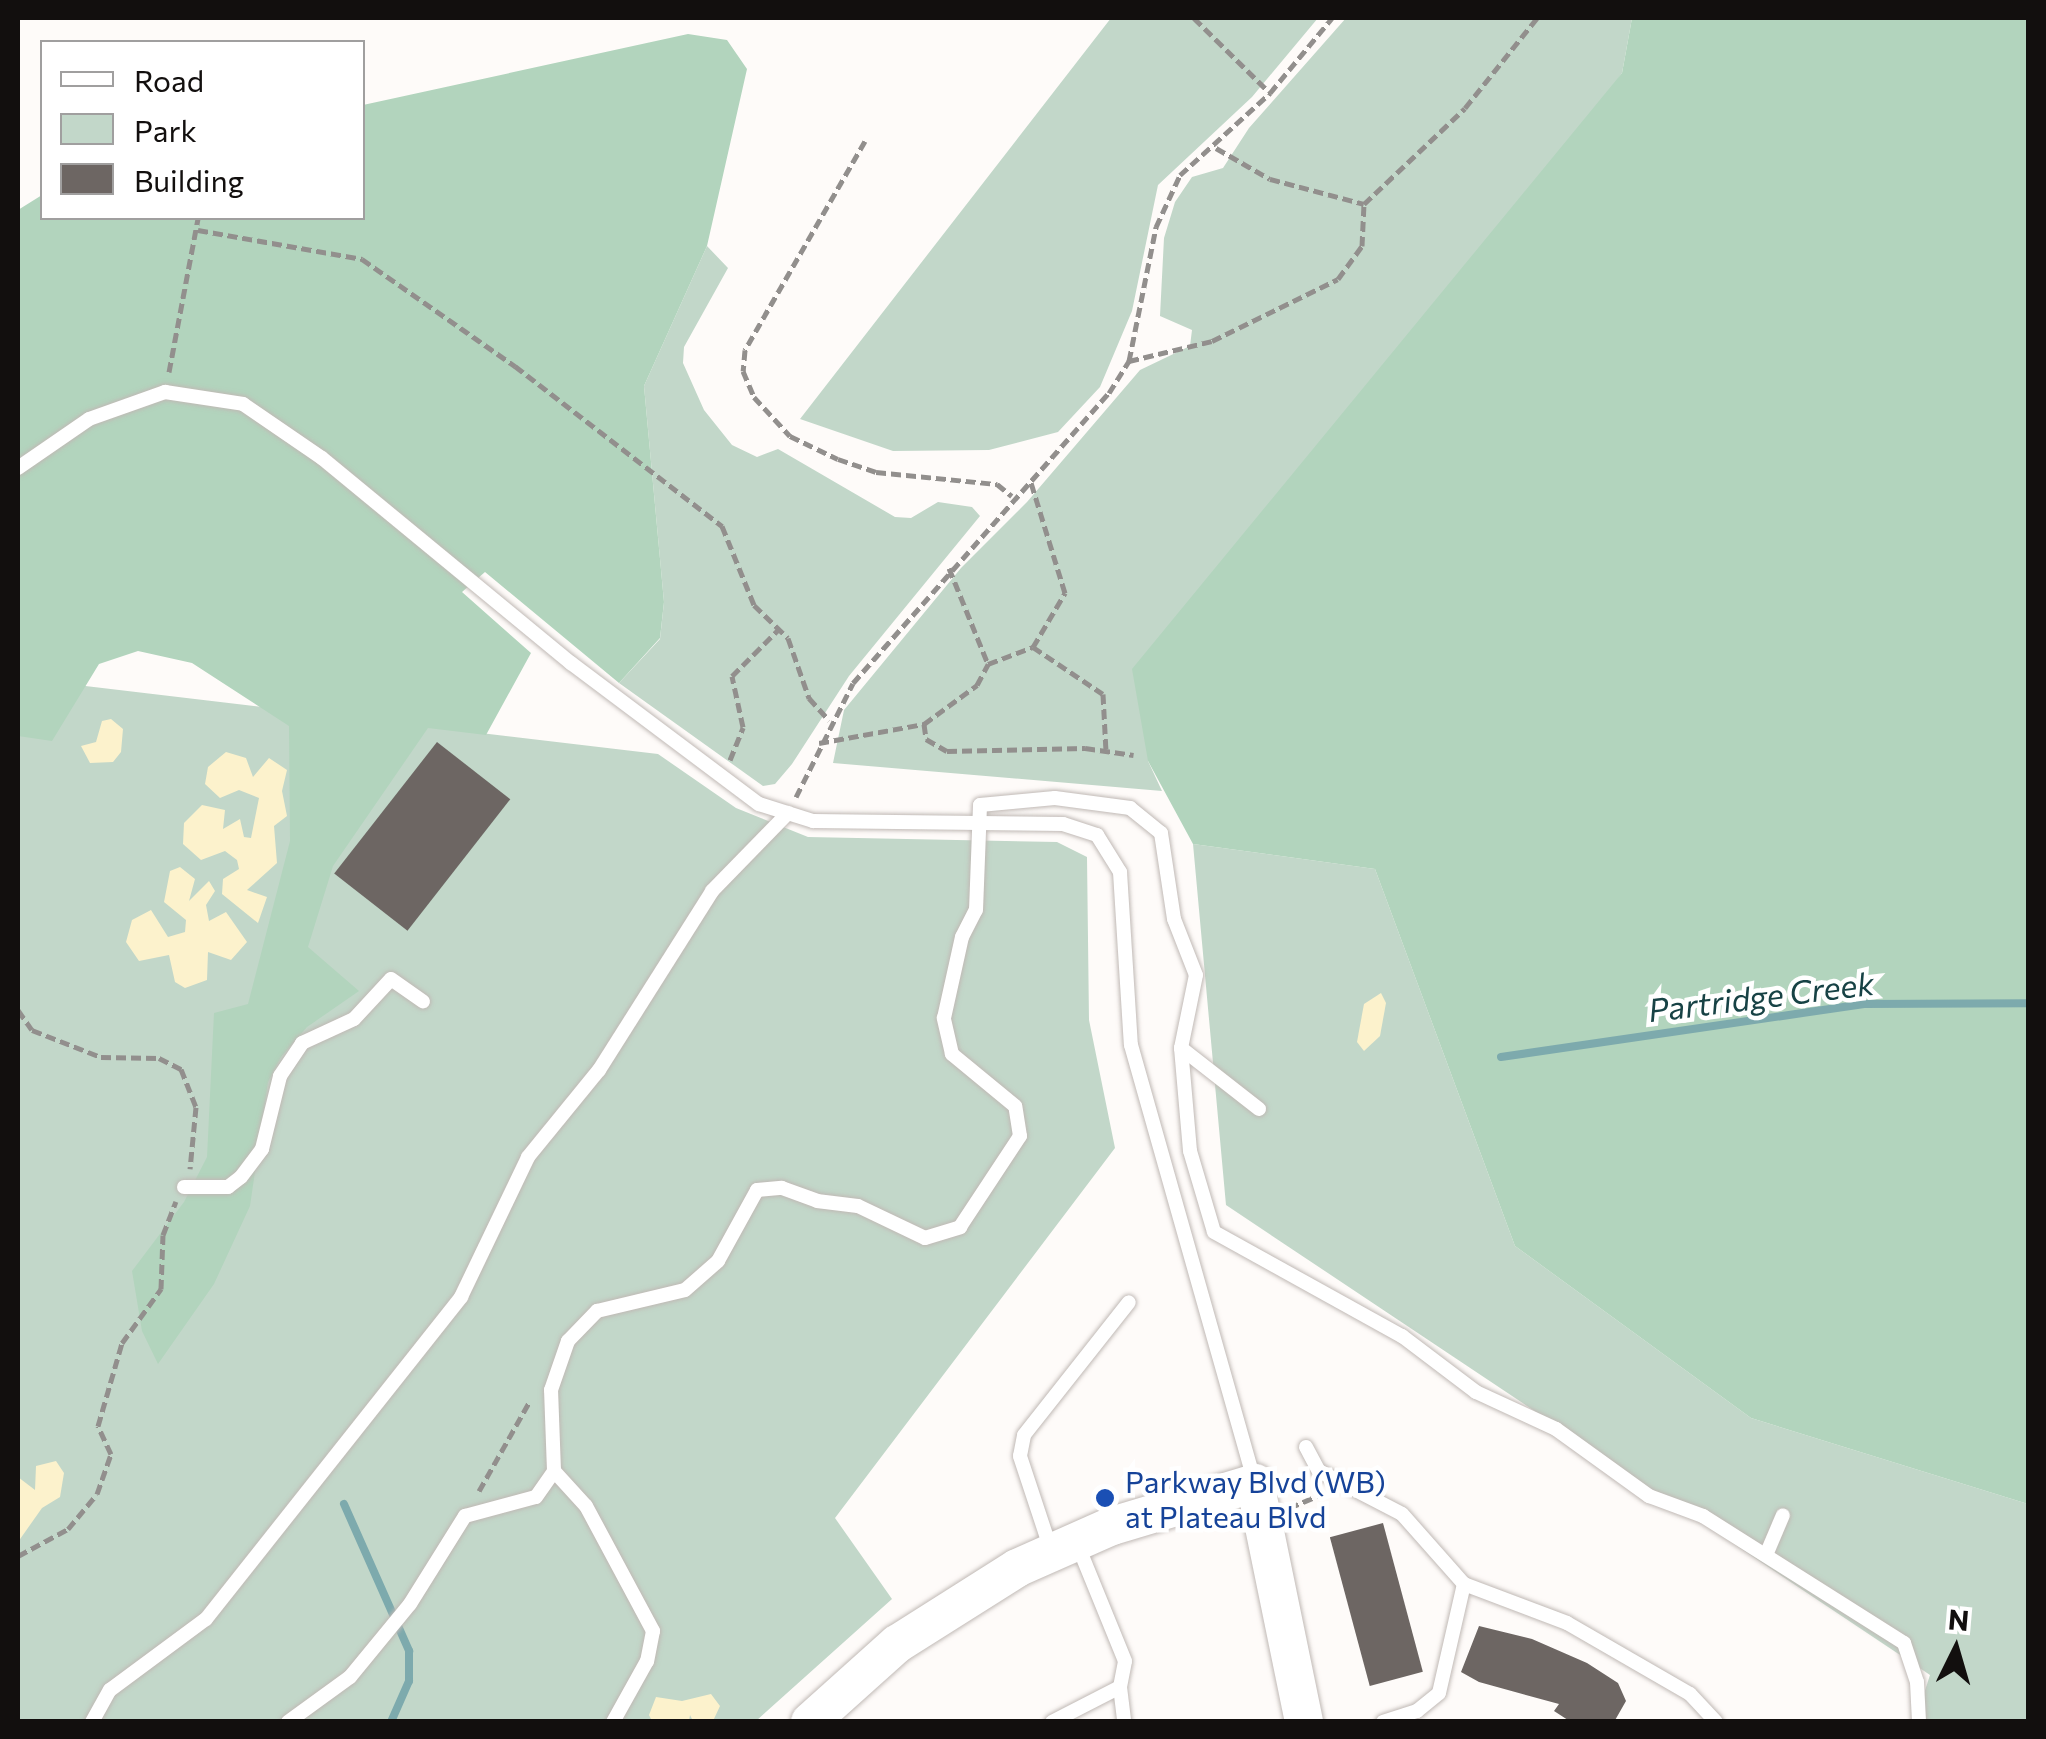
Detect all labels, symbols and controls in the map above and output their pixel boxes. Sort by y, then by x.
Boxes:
legend [40,40,365,220]
text: Road [134,61,204,98]
text: Park [134,111,197,148]
text: Building [134,161,244,198]
water label: Partridge Creek [1646,963,1876,1029]
place label: Parkway Blvd (WB) at Plateau Blvd [1125,1463,1386,1534]
marker: Parkway Blvd (WB) at Plateau Blvd [1094,1487,1116,1509]
north arrow [1906,1599,2006,1699]
text: N [1947,1601,1971,1637]

